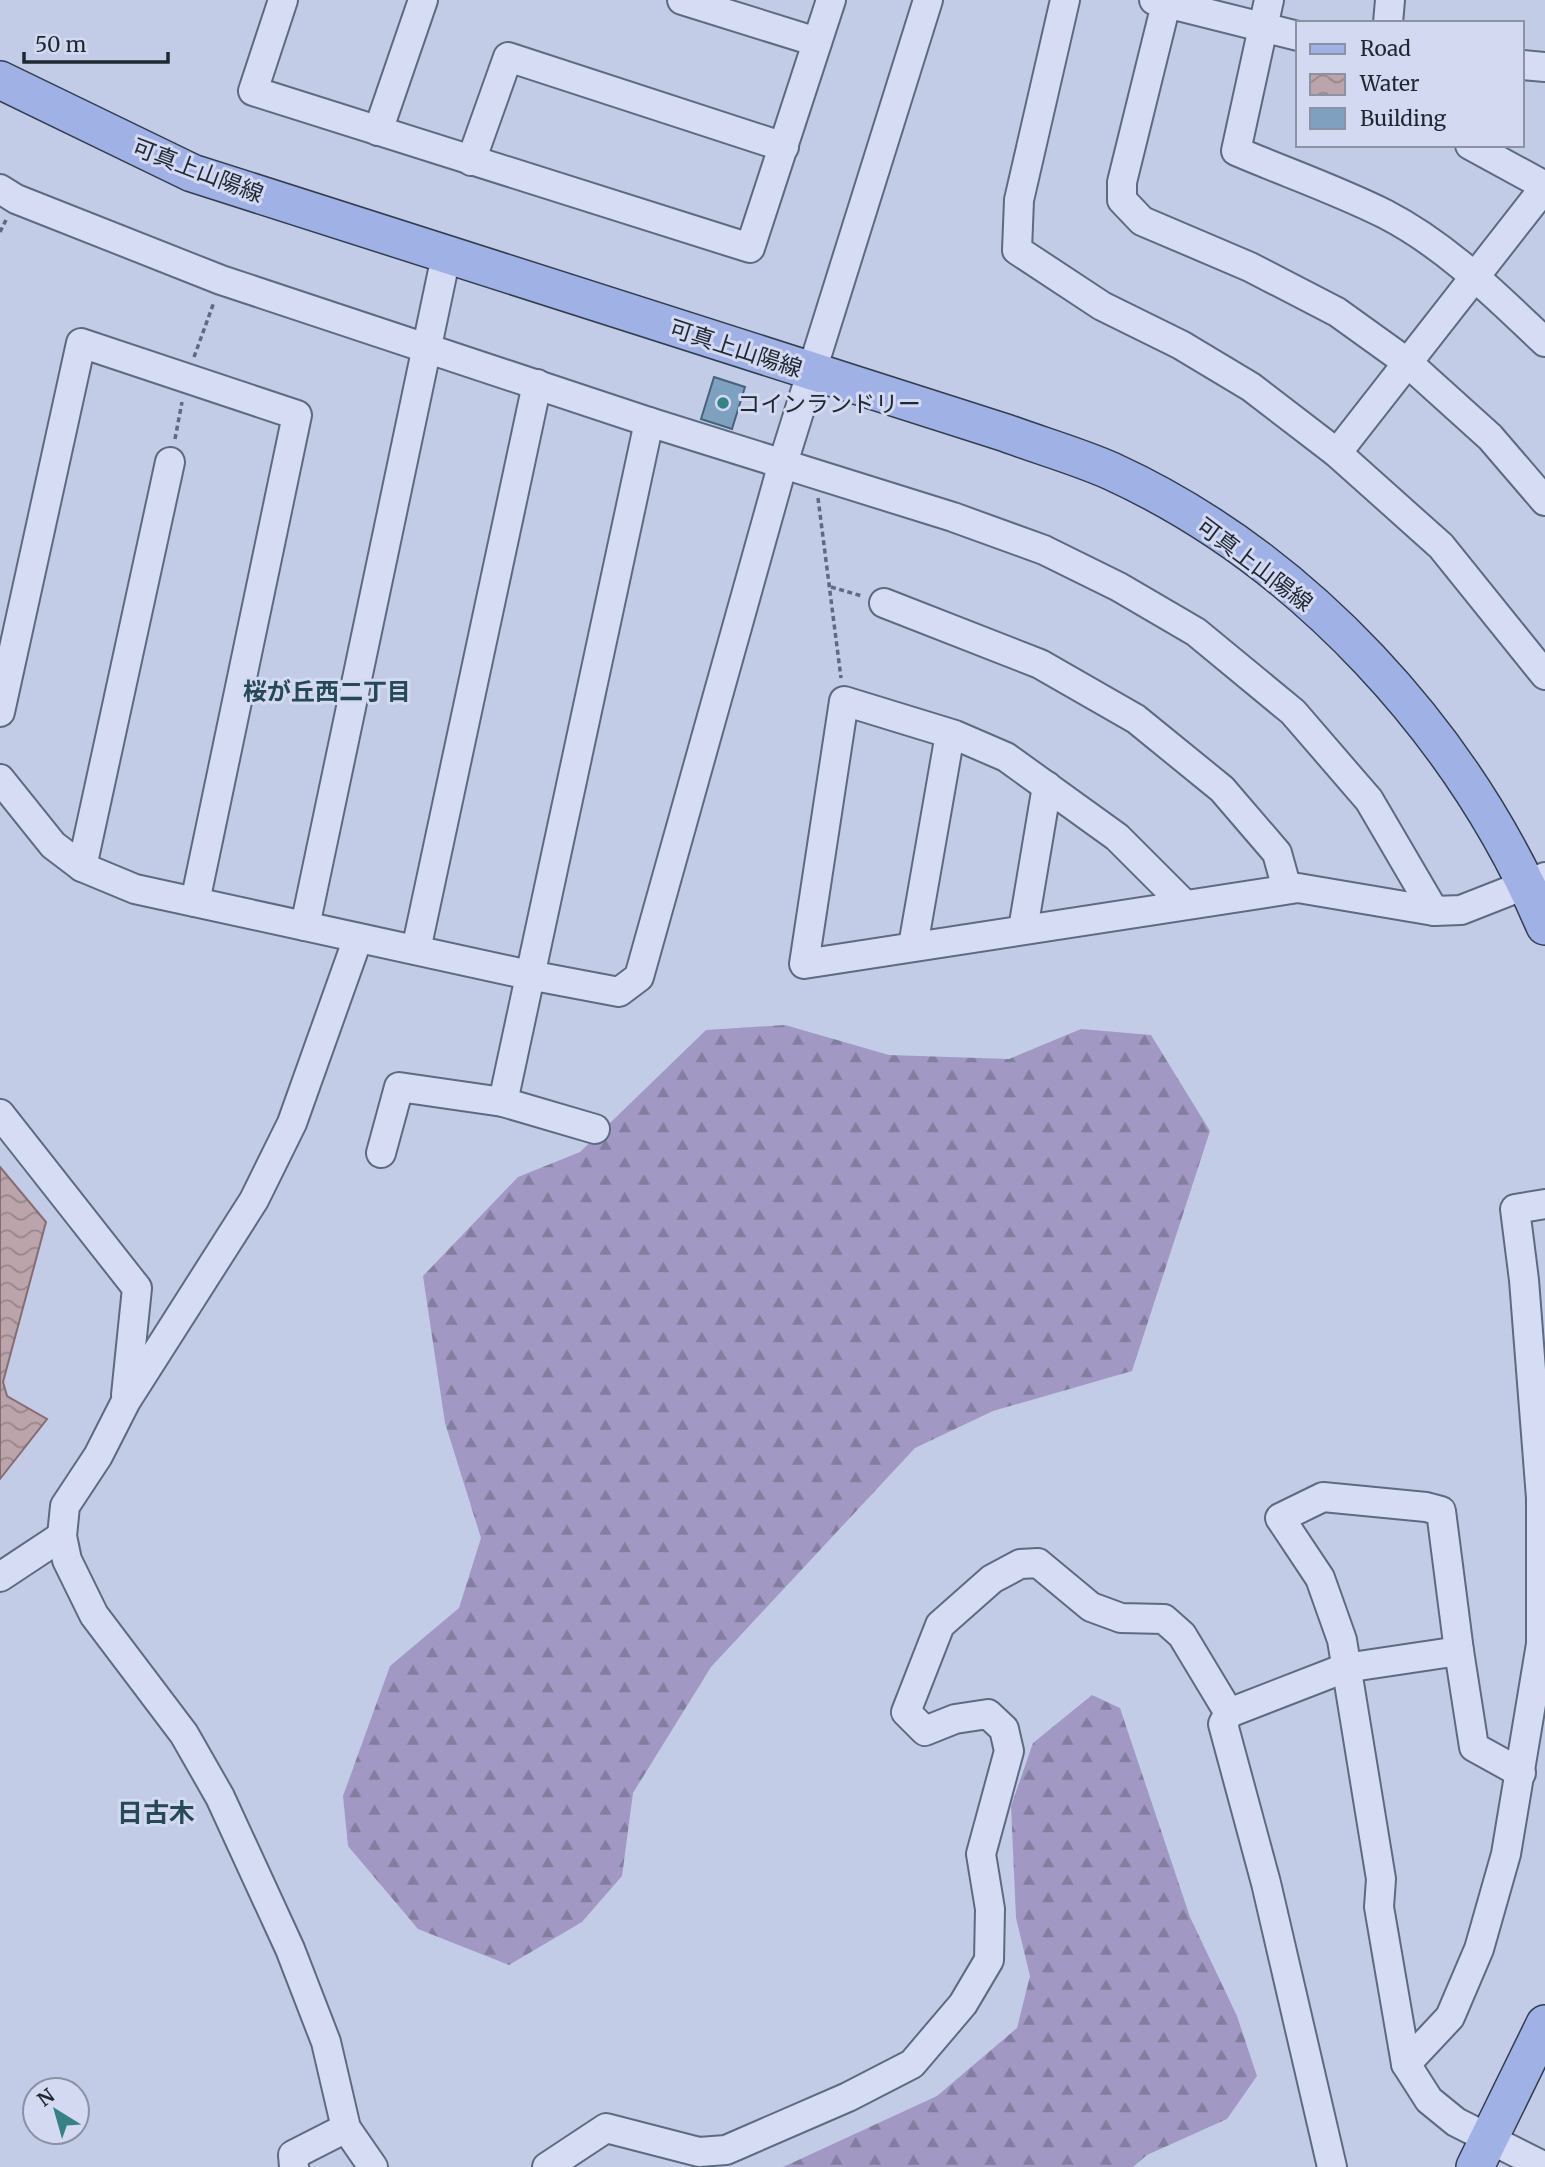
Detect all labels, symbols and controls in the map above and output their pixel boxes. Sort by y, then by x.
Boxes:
scale bar [24,21,168,65]
legend [1296,21,1524,147]
text: 50 m [35,31,86,58]
text: Road [1360,35,1411,62]
text: Water [1359,70,1419,97]
text: Building [1360,105,1447,132]
street label: 可真上山陽線 [128,132,268,208]
street label: 可真上山陽線 [666,313,806,383]
place label: コインランドリー [737,389,921,418]
marker: コインランドリー [715,395,731,411]
street label: 可真上山陽線 [1191,511,1319,617]
district label: 桜が丘西二丁目 [243,676,411,707]
district label: 日古木 [117,1796,195,1829]
north arrow [21,2076,91,2146]
text: N [33,2083,59,2112]

